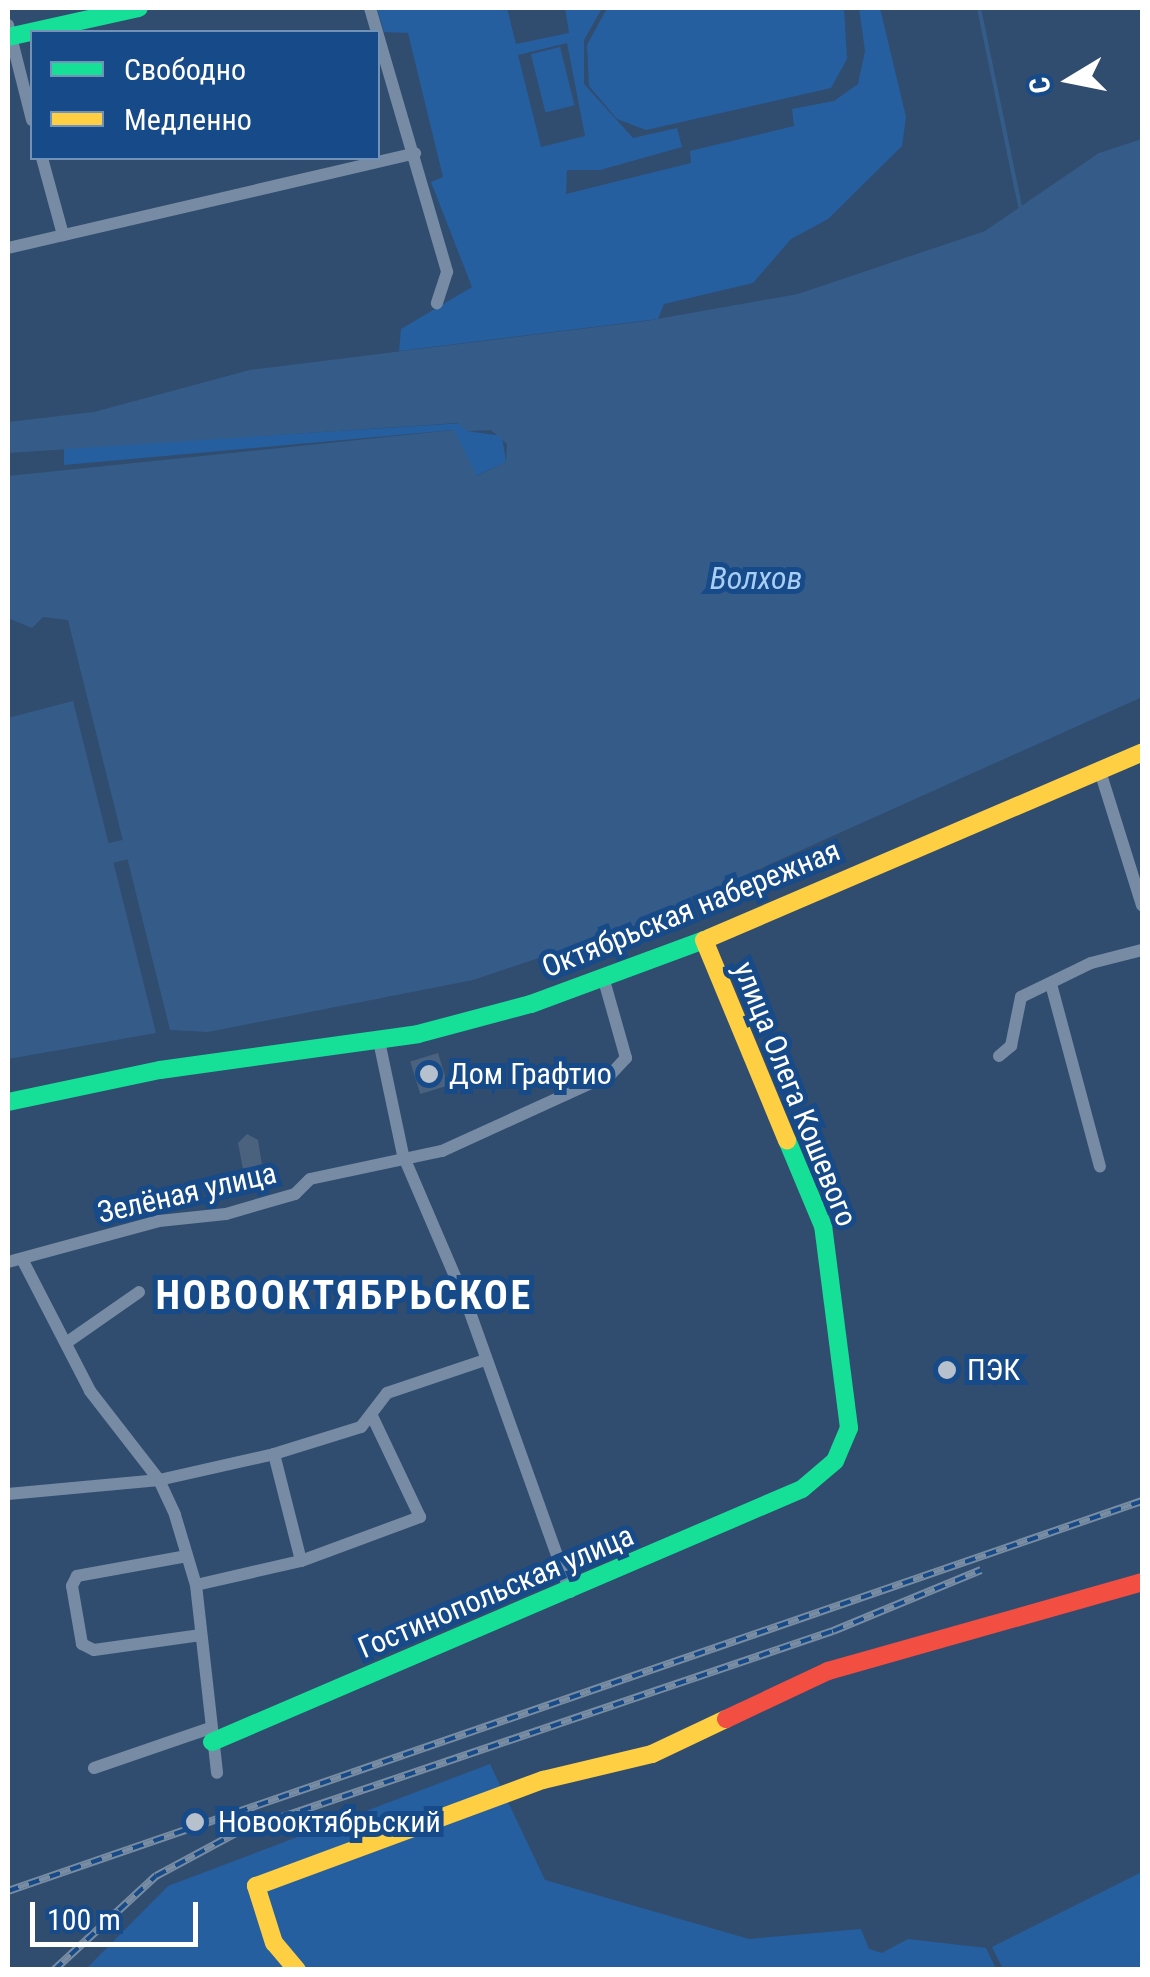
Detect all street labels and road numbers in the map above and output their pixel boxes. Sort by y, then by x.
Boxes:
street label: Октябрьская набережная [537,833,845,985]
street label: улица Олега Кошевого [725,957,865,1231]
street label: Зелёная улица [94,1155,280,1231]
street label: Гостинопольская улица [353,1518,639,1666]

